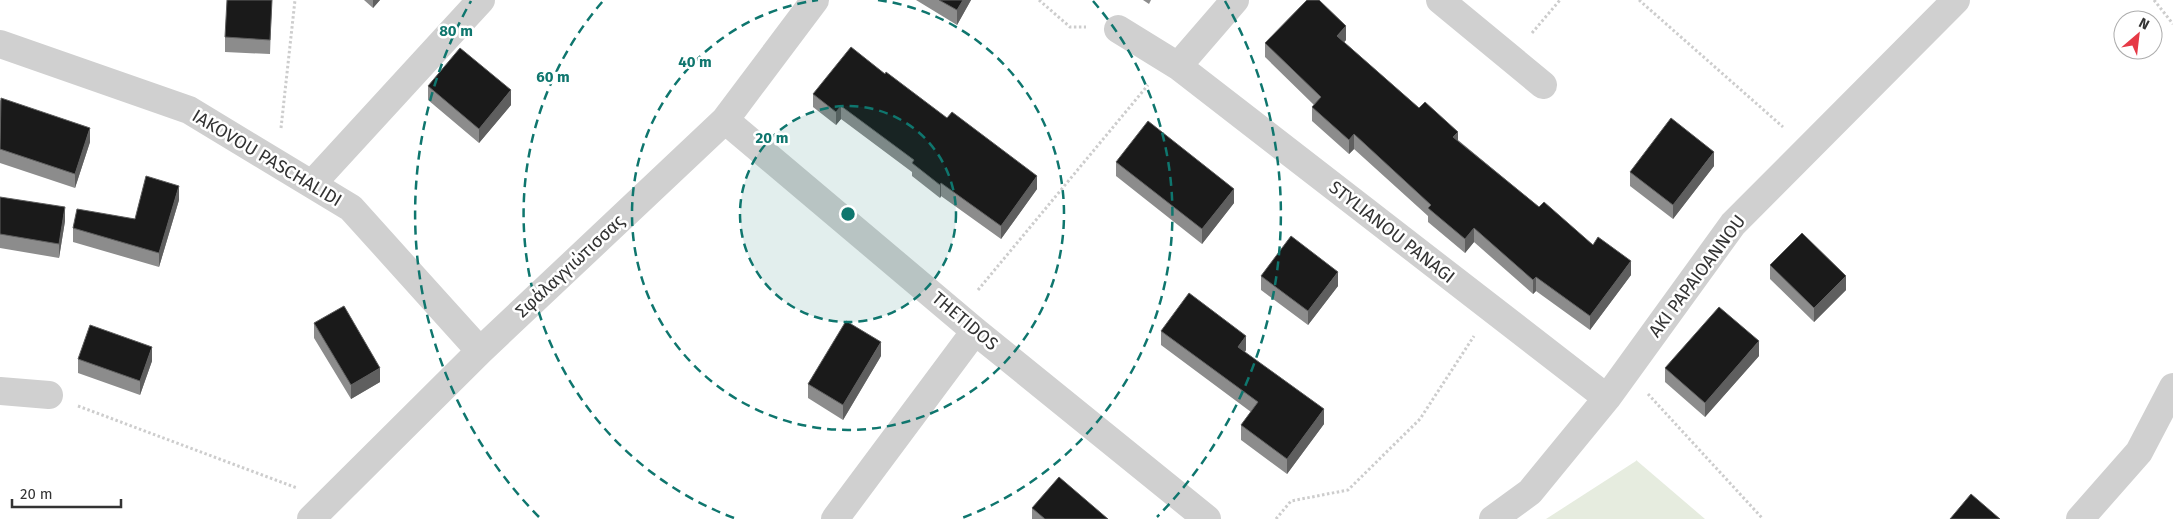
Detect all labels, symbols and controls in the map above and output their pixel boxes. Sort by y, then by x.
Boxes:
north arrow [2113,10,2163,60]
text: N [2136,14,2152,34]
text: 80 m [439,22,473,40]
text: 40 m [678,53,712,71]
text: 60 m [536,68,570,86]
street label: IAKOVOU PASCHALIDI [188,105,346,211]
text: 20 m [756,129,788,147]
street label: STYLIANOU PANAGI [1325,176,1459,288]
centre of rings [839,205,857,223]
street label: Σφάλαγγιώτισσας [511,210,629,322]
street label: AKI PAPAIOANNOU [1644,211,1750,341]
street label: THETIDOS [927,287,1003,355]
scale bar [12,476,121,508]
text: 20 m [20,485,53,503]

